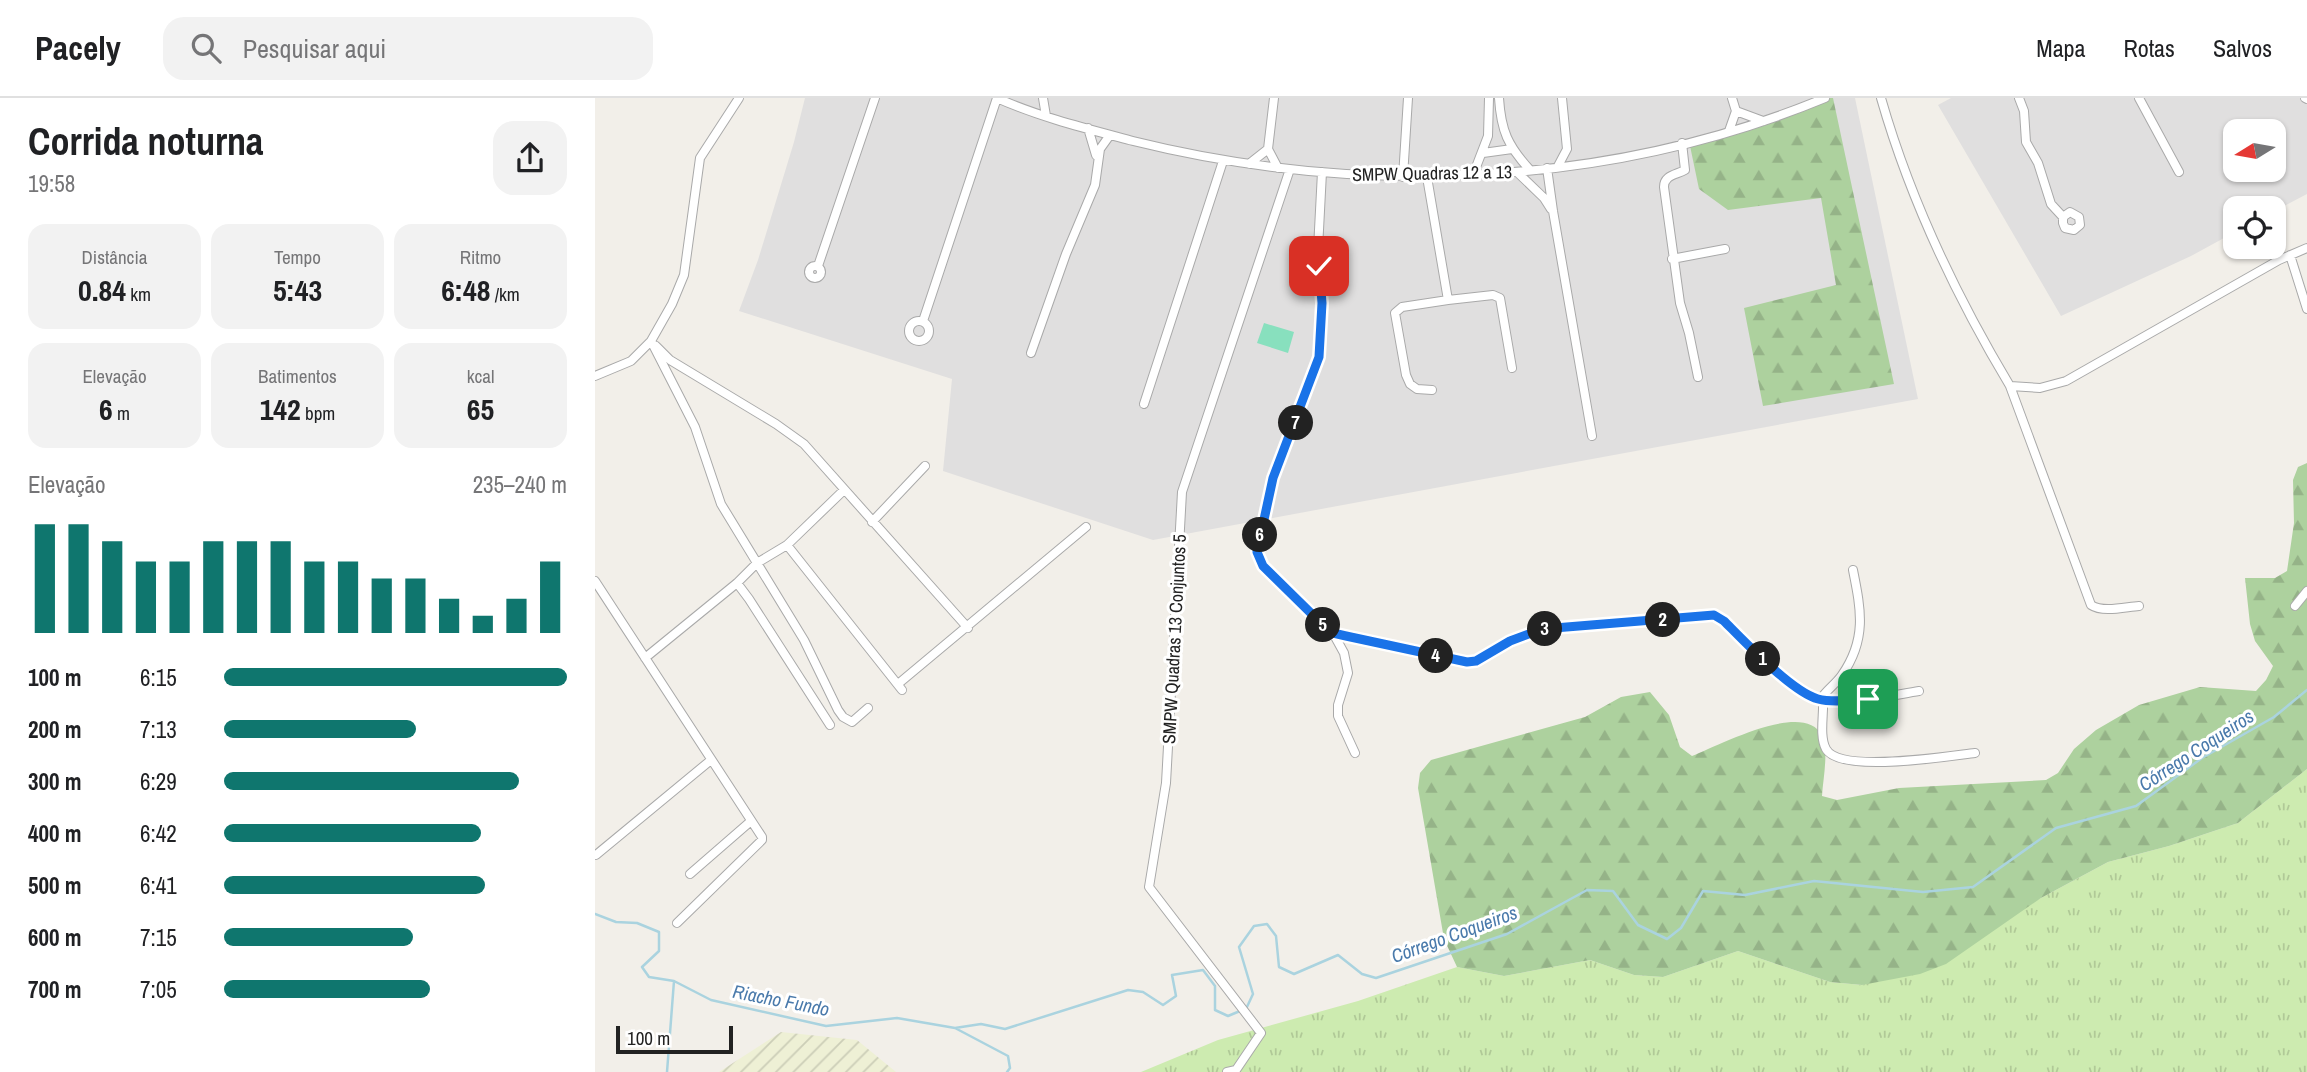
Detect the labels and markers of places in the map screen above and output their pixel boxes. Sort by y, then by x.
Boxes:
pin [1289,236,1349,296]
pin: 7 [1279,406,1313,440]
pin: 6 [1243,518,1277,552]
pin: 2 [1645,602,1681,638]
pin: 5 [1305,608,1341,642]
pin: 3 [1527,612,1563,646]
pin: 4 [1419,638,1453,674]
pin: 1 [1745,642,1781,676]
pin [1838,669,1898,729]

